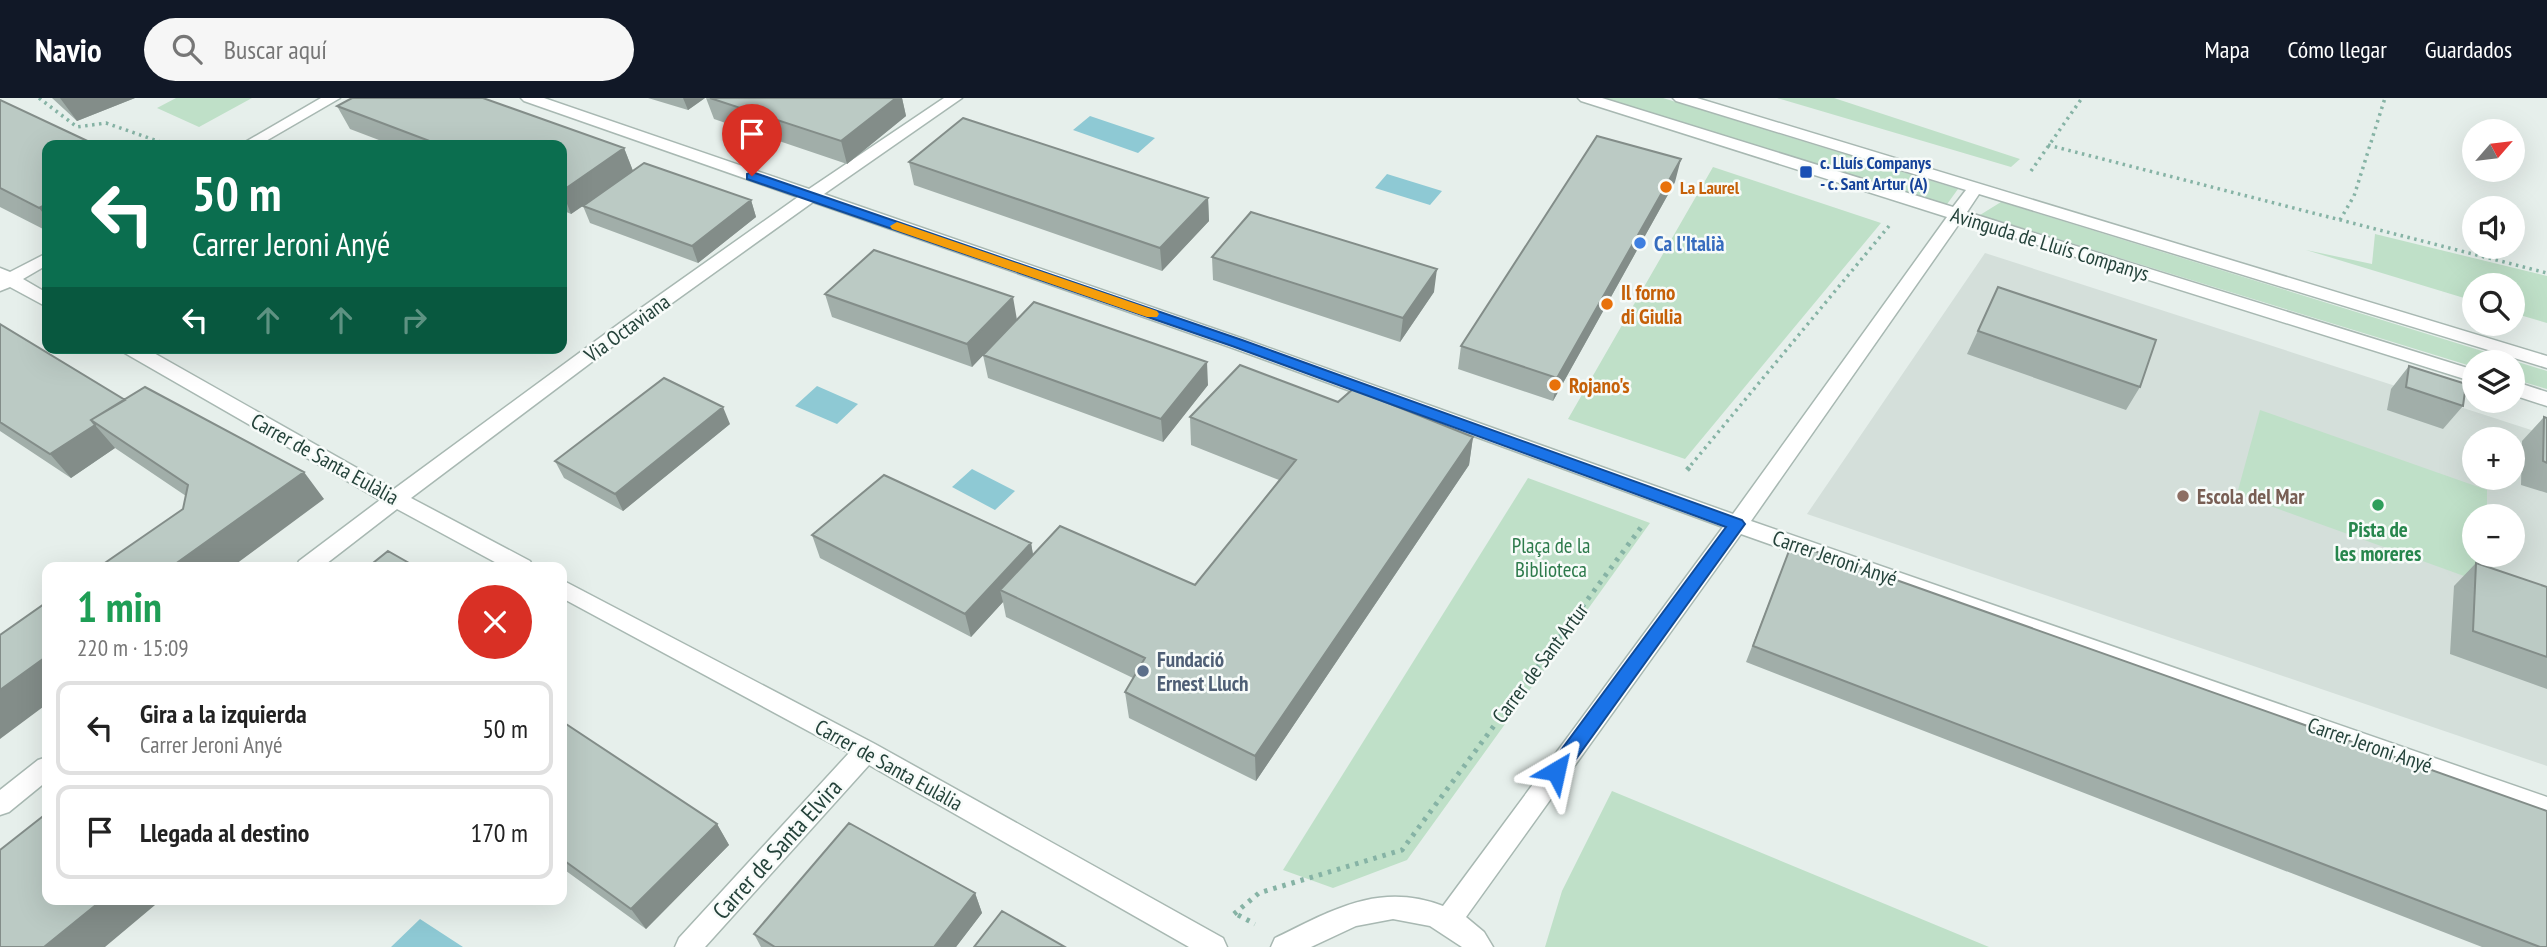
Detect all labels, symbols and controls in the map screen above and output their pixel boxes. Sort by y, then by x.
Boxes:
search box [144,18,634,81]
text: Navio [35,28,102,71]
icon: search [168,30,206,68]
text: Buscar aquí [224,33,327,66]
text: Mapa [2205,34,2250,65]
text: Cómo llegar [2288,34,2387,65]
text: Guardados [2425,34,2512,65]
pin [722,104,782,176]
icon: arrive [733,115,771,153]
north arrow [2462,119,2525,182]
map controls [2462,119,2525,567]
place label: c. Lluís Companys - c. Sant Artur (A) [1820,151,1931,195]
text: 50 m [192,161,281,225]
marker: c. Lluís Companys - c. Sant Artur (A) [1798,164,1814,180]
icon: left [77,168,168,259]
place label: La Laurel [1680,176,1740,199]
marker: La Laurel [1658,179,1674,195]
button: sound [2462,196,2525,259]
street label: Avinguda de Lluís Companys [1948,201,2152,287]
text: Carrer Jeroni Anyé [192,223,390,265]
place label: Ca l'Italià [1654,230,1725,257]
marker: Ca l'Italià [1632,235,1648,251]
button: search [2462,273,2525,336]
place label: Il forno di Giulia [1621,279,1683,330]
street label: Via Octaviana [578,288,675,369]
marker: Il forno di Giulia [1599,296,1615,312]
icon: left [176,301,214,339]
icon: ahead [249,301,287,339]
icon: ahead [322,301,360,339]
icon: right [395,301,433,339]
button: layers [2462,350,2525,413]
place label: Rojano's [1569,372,1630,399]
marker: Rojano's [1547,377,1563,393]
street label: Carrer de Santa Eulàlia [246,407,404,511]
button: + [2462,427,2525,490]
place label: Escola del Mar [2197,483,2305,510]
marker: Escola del Mar [2175,488,2191,504]
marker: Pista de les moreres [2370,497,2386,513]
button: − [2462,504,2525,567]
place label: Pista de les moreres [2335,516,2421,567]
street label: Carrer Jeroni Anyé [1769,524,1901,592]
park label: Plaça de la Biblioteca [1512,532,1590,583]
text: 1 min [77,579,162,634]
button: close [458,585,532,659]
street label: Carrer de Sant Artur [1486,597,1594,728]
text: 220 m · 15:09 [77,633,189,662]
place label: Fundació Ernest Lluch [1157,646,1249,697]
marker: Fundació Ernest Lluch [1135,663,1151,679]
text: Gira a la izquierda [140,697,307,730]
icon: left [81,709,119,747]
street label: Carrer Jeroni Anyé [2304,711,2436,779]
text: 50 m [482,712,528,745]
street label: Carrer de Santa Eulàlia [810,713,968,817]
text: Carrer Jeroni Anyé [140,730,282,759]
position arrow [1519,734,1593,808]
street label: Carrer de Santa Elvira [706,772,848,926]
icon: arrive [81,813,119,851]
text: Llegada al destino [140,816,309,849]
text: 170 m [470,816,528,849]

